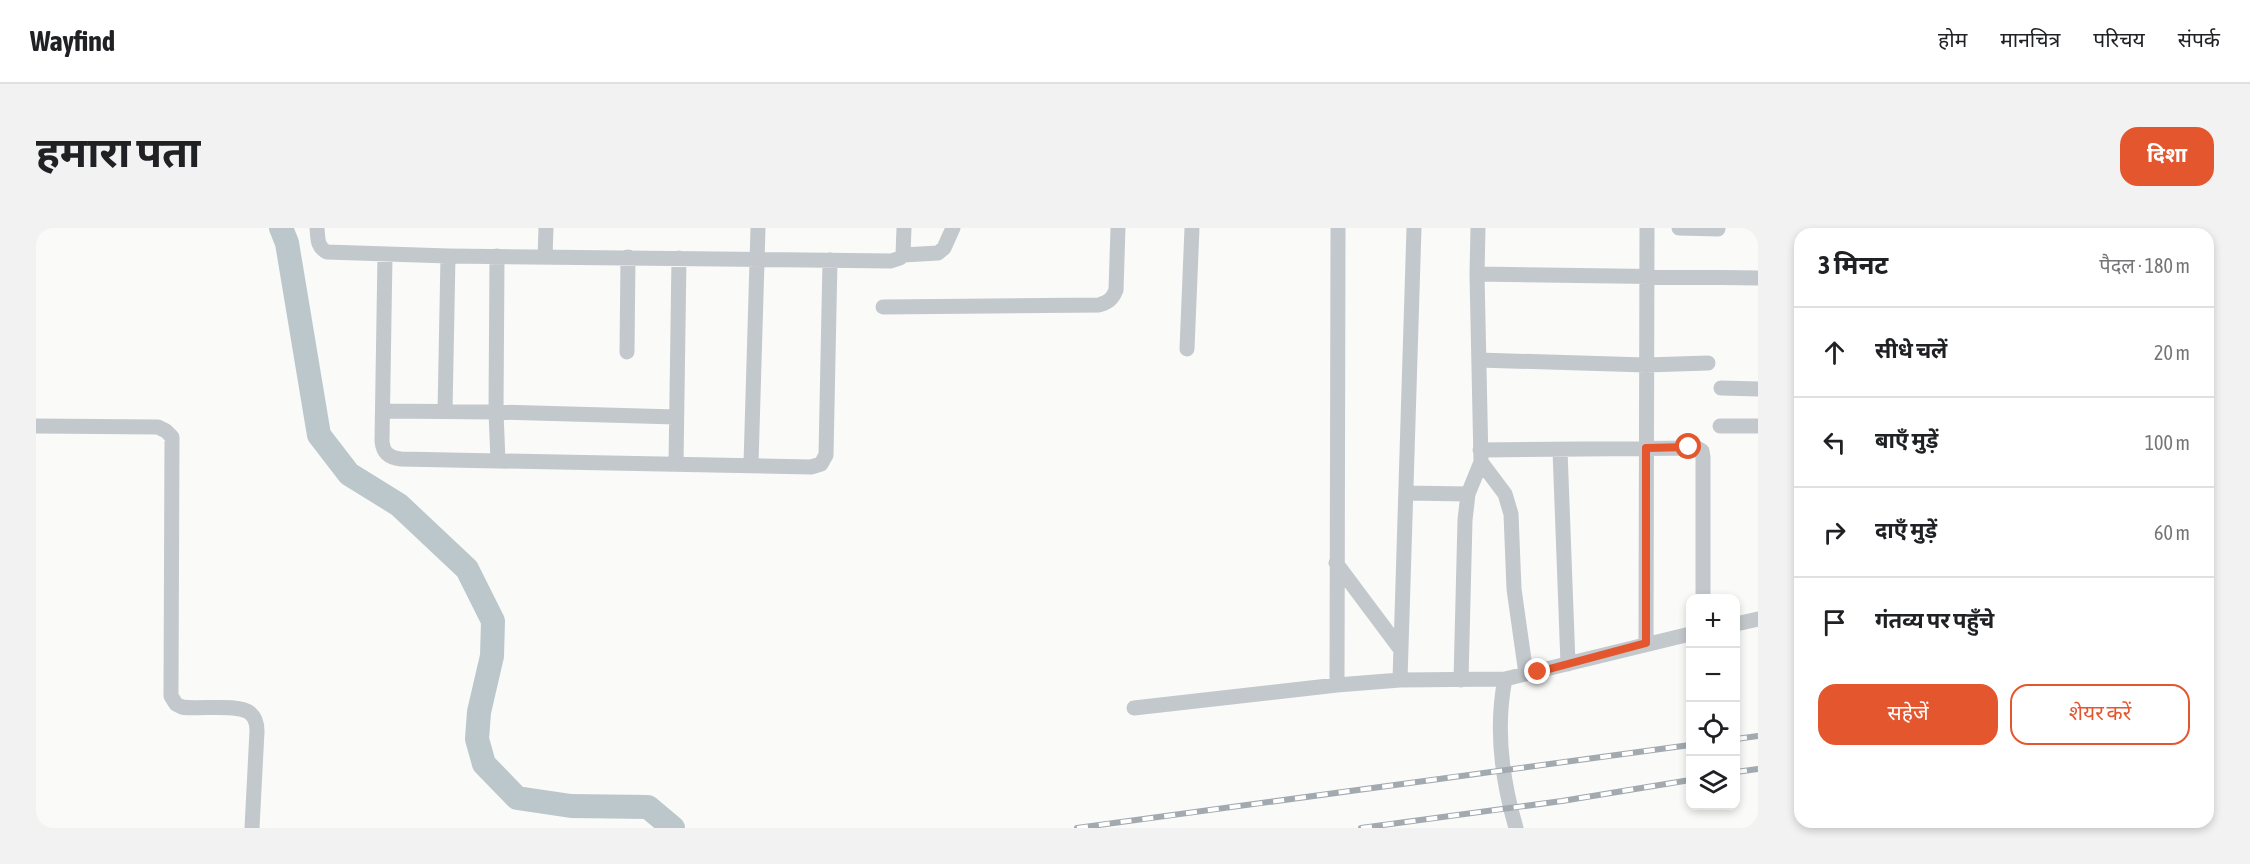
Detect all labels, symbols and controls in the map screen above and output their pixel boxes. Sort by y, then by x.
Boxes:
text: Wayfind [30,25,115,57]
text: होम [1938,27,1967,51]
text: मानचित्र [2000,27,2060,51]
text: परिचय [2093,27,2145,51]
text: संपर्क [2178,27,2220,51]
button: दिशा [2120,127,2214,186]
text: हमारा पता [36,128,200,176]
text: 3 मिनट [1818,250,1888,280]
text: पैदल · 180 m [2099,254,2190,277]
icon: ahead [1818,336,1851,369]
text: सीधे चलें [1875,337,1947,363]
text: 20 m [2154,341,2190,364]
icon: left [1818,426,1851,459]
text: बाएँ मुड़ें [1875,427,1938,453]
text: 100 m [2145,431,2190,454]
route start [1675,433,1701,459]
icon: right [1818,516,1851,549]
text: दाएँ मुड़ें [1875,517,1937,543]
text: 60 m [2154,521,2190,544]
map controls [1686,594,1740,810]
button: + [1686,594,1740,648]
icon: arrive [1818,606,1851,639]
text: गंतव्य पर पहुँचे [1875,607,1994,633]
button: − [1686,648,1740,702]
route end [1524,658,1550,684]
button: सहेजें [1818,684,1998,745]
button: शेयर करें [2010,684,2190,745]
button: locate [1686,702,1740,756]
button: layers [1686,756,1740,810]

